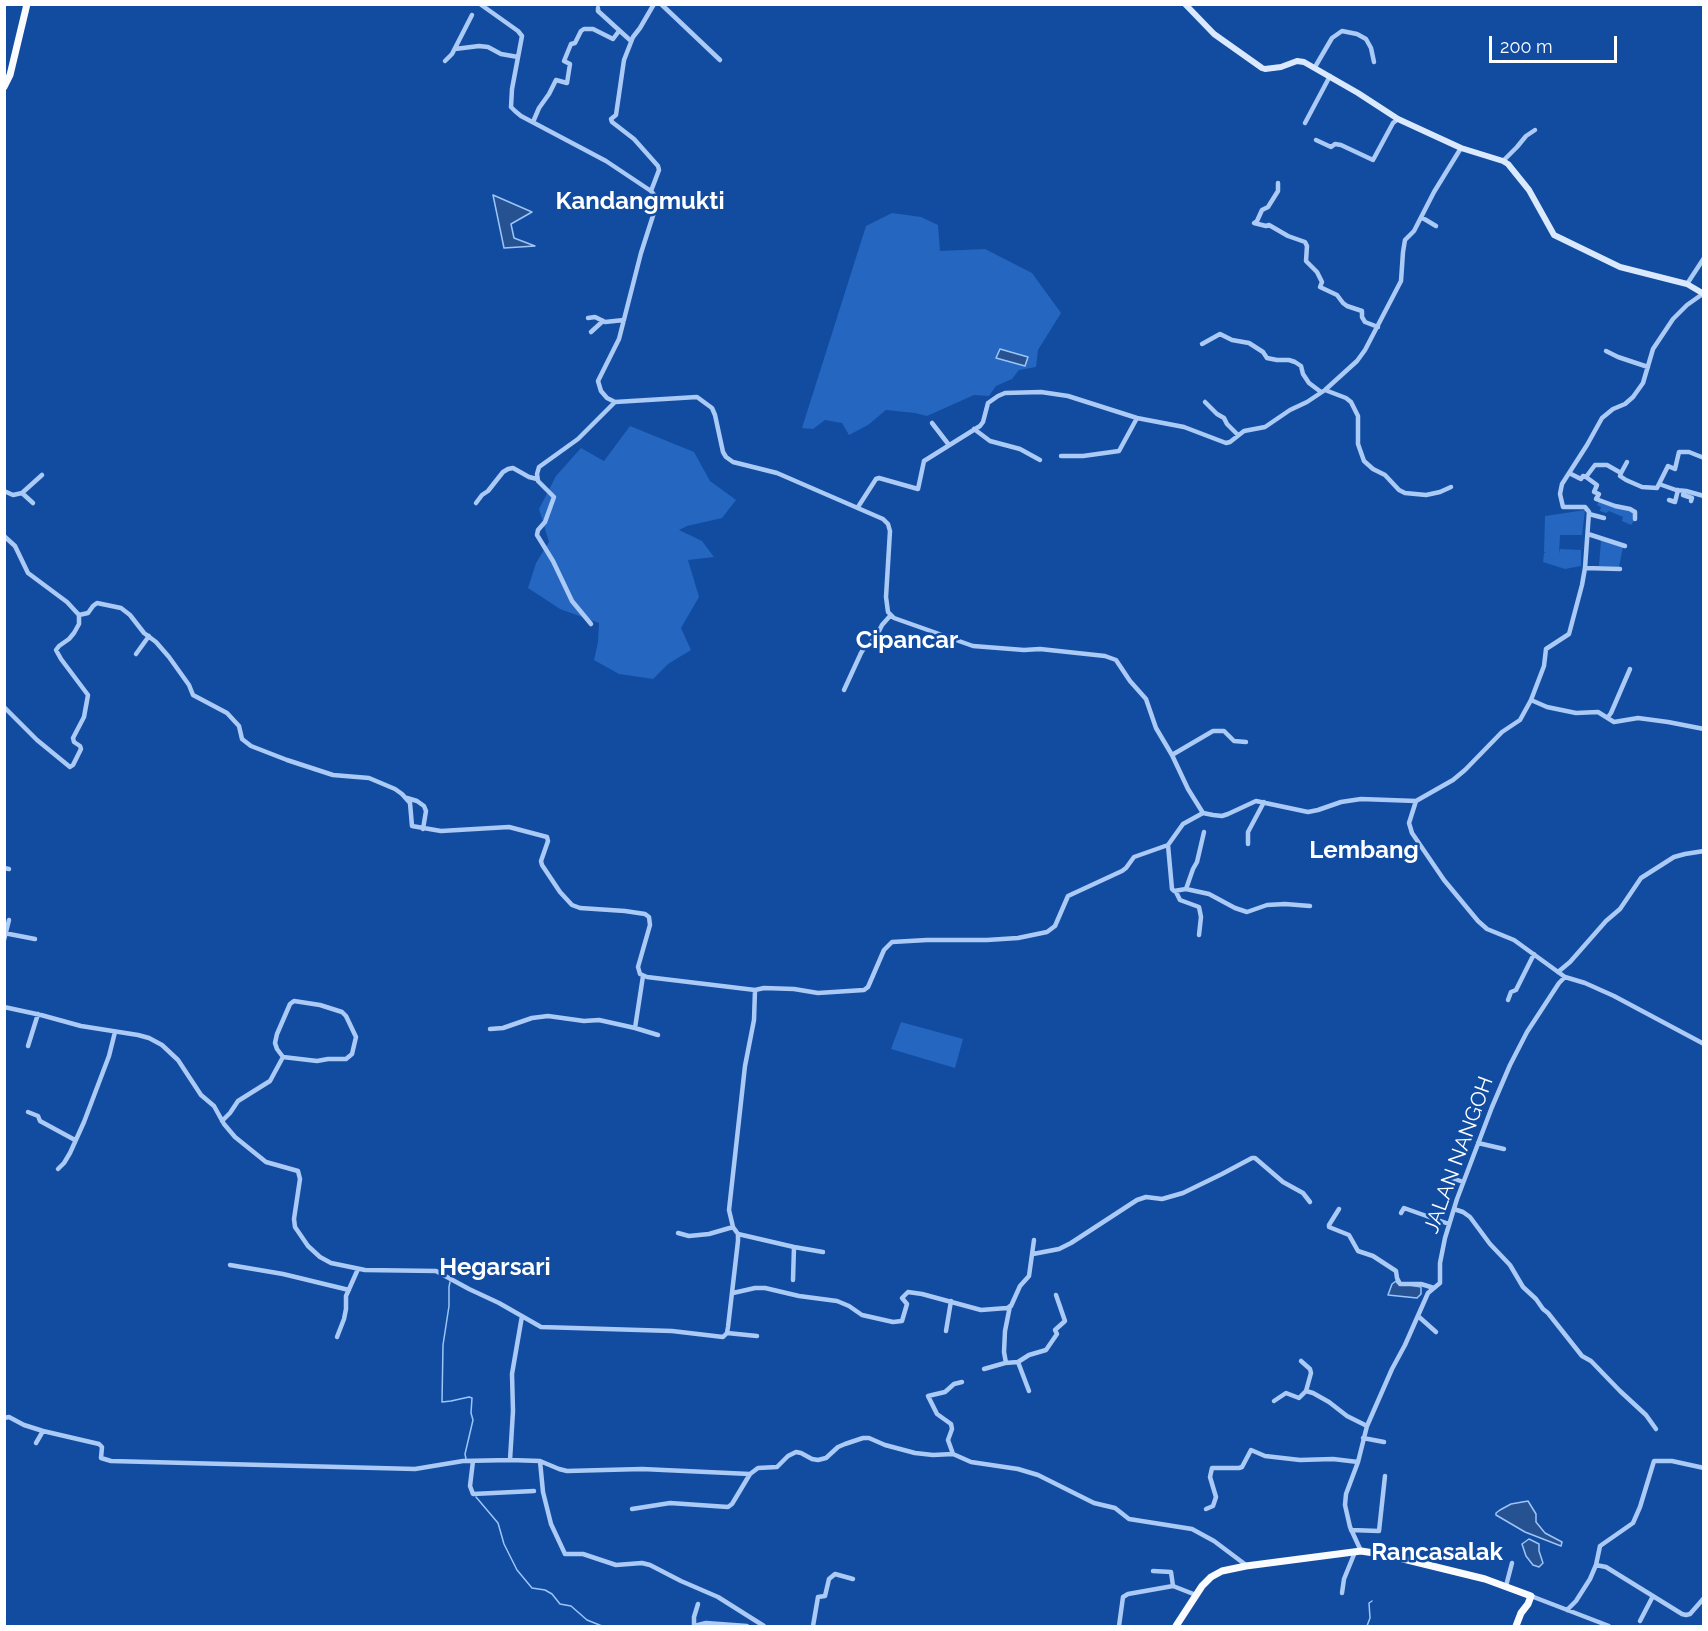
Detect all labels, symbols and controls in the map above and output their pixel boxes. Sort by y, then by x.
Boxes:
scale bar [1492,24,1620,62]
text: 200 m [1500,36,1553,57]
district label: Kandangmukti [555,188,725,216]
district label: Cipancar [856,627,958,655]
district label: Lembang [1309,837,1419,865]
street label: JALAN NANGOH [1419,1073,1499,1237]
district label: Hegarsari [439,1254,551,1282]
district label: Rancasalak [1371,1539,1503,1567]

